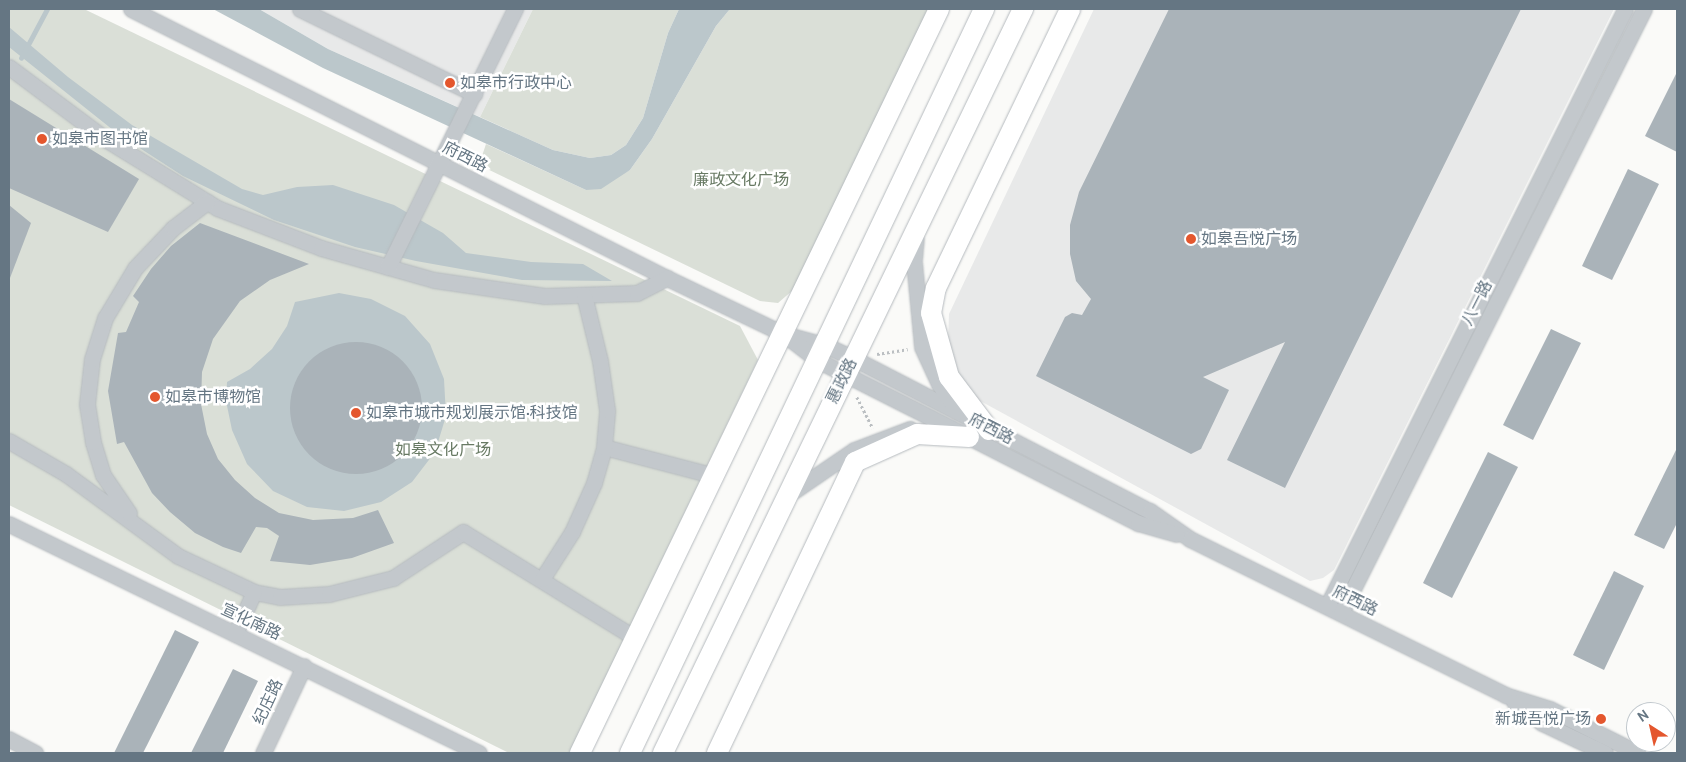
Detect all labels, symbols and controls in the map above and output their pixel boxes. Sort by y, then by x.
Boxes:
place label: 如皋市行政中心 [460,73,572,93]
marker: 如皋市行政中心 [444,77,456,89]
place label: 如皋市图书馆 [52,129,148,149]
marker: 如皋市图书馆 [36,133,48,145]
street label: 府西路 [439,138,491,176]
park label: 廉政文化广场 [693,170,789,190]
place label: 如皋吾悦广场 [1201,229,1297,249]
marker: 如皋吾悦广场 [1185,233,1197,245]
street label: 八一路 [1458,277,1496,329]
street label: 惠政路 [823,355,861,407]
place label: 如皋市博物馆 [165,387,261,407]
marker: 如皋市博物馆 [149,391,161,403]
place label: 如皋市城市规划展示馆·科技馆 [366,403,578,423]
marker: 如皋市城市规划展示馆·科技馆 [350,407,362,419]
street label: 府西路 [965,410,1017,448]
park label: 如皋文化广场 [395,440,491,460]
street label: 府西路 [1329,582,1381,620]
street label: 宣化南路 [218,600,284,644]
street label: 纪庄路 [249,676,287,728]
north arrow [1626,702,1676,752]
text: N [1634,705,1652,726]
place label: 新城吾悦广场 [1495,709,1591,729]
marker: 新城吾悦广场 [1595,713,1607,725]

